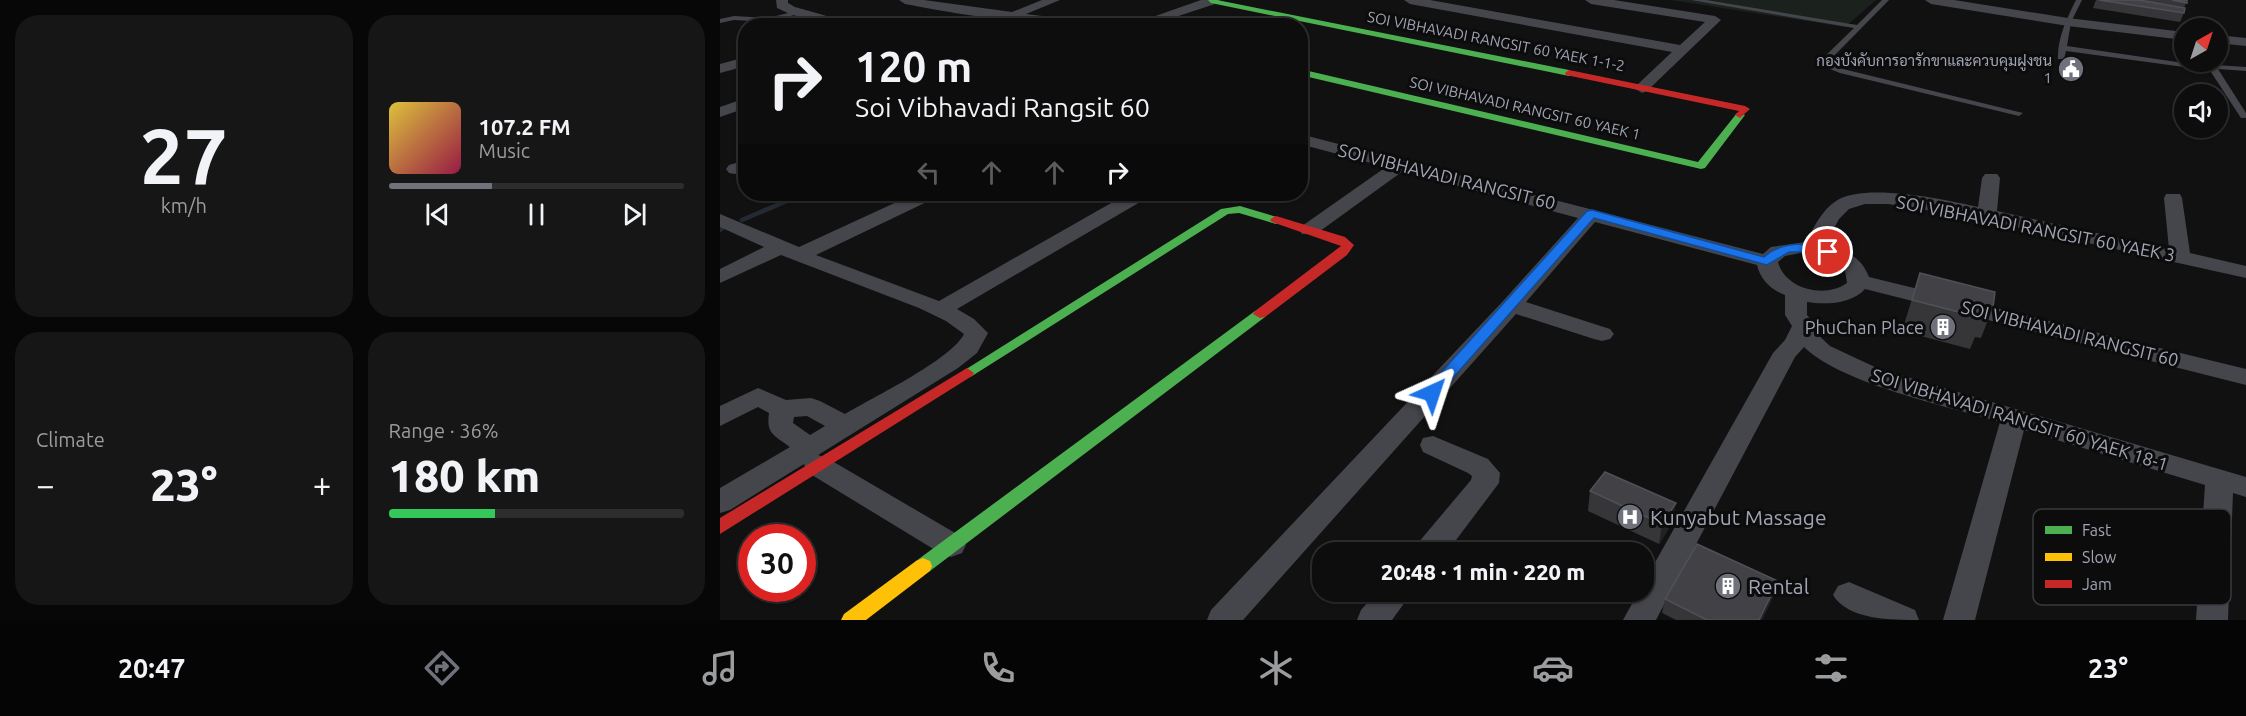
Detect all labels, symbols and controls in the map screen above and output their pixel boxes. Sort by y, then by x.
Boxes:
street label: SOI VIBHAVADI RANGSIT 60 YAEK 1-1-2 [1366,8,1626,74]
north arrow [2174,18,2228,72]
map controls [2174,18,2228,138]
icon: right [756,42,834,120]
text: 120 m [855,43,972,90]
place label: กองบังคับการอารักขาและควบคุมฝูงชน 1 [1816,52,2052,86]
public building icon: กองบังคับการอารักขาและควบคุมฝูงชน 1 [2056,54,2086,84]
street label: SOI VIBHAVADI RANGSIT 60 YAEK 1 [1408,73,1642,143]
button: sound [2174,84,2228,138]
text: Soi Vibhavadi Rangsit 60 [855,92,1150,122]
text: 27 [140,111,228,199]
text: 107.2 FM [479,114,571,139]
text: Music [479,139,530,162]
street label: SOI VIBHAVADI RANGSIT 60 [1336,139,1558,213]
icon: left [912,156,945,189]
icon: ahead [975,156,1008,189]
icon: ahead [1038,156,1071,189]
icon: right [1101,156,1134,189]
street label: SOI VIBHAVADI RANGSIT 60 YAEK 3 [1895,191,2177,265]
text: km/h [161,194,207,217]
icon: previous [421,198,454,231]
icon: pause [520,198,553,231]
icon: next [618,198,651,231]
pin [1802,226,1853,277]
icon: arrive [1811,235,1844,268]
street label: SOI VIBHAVADI RANGSIT 60 [1959,296,2181,370]
building icon: PhuChan Place [1928,312,1958,342]
place label: PhuChan Place [1805,317,1924,337]
position arrow [1400,361,1464,425]
street label: SOI VIBHAVADI RANGSIT 60 YAEK 18-1 [1869,364,2171,474]
text: Range · 36% [389,419,499,442]
text: Climate [36,428,105,451]
text: 180 km [389,450,540,501]
text: 23° [150,459,217,510]
text: − [36,466,55,503]
text: + [313,466,331,503]
hospital icon: Kunyabut Massage [1615,502,1645,532]
place label: Kunyabut Massage [1650,505,1826,529]
legend [2033,509,2231,605]
text: Fast [2082,521,2112,539]
speed limit sign: 30 [738,524,816,602]
text: Slow [2082,548,2117,566]
text: 20:48 · 1 min · 220 m [1381,559,1585,584]
building icon: Rental [1713,571,1743,601]
place label: Rental [1748,574,1809,598]
text: Jam [2082,575,2112,593]
icon: directions [421,647,463,689]
icon: music [699,647,741,689]
icon: phone [977,647,1019,689]
icon: climate [1255,647,1297,689]
icon: car [1532,647,1574,689]
icon: filters [1810,647,1852,689]
text: 20:47 [118,653,185,683]
text: 23° [2088,653,2128,683]

